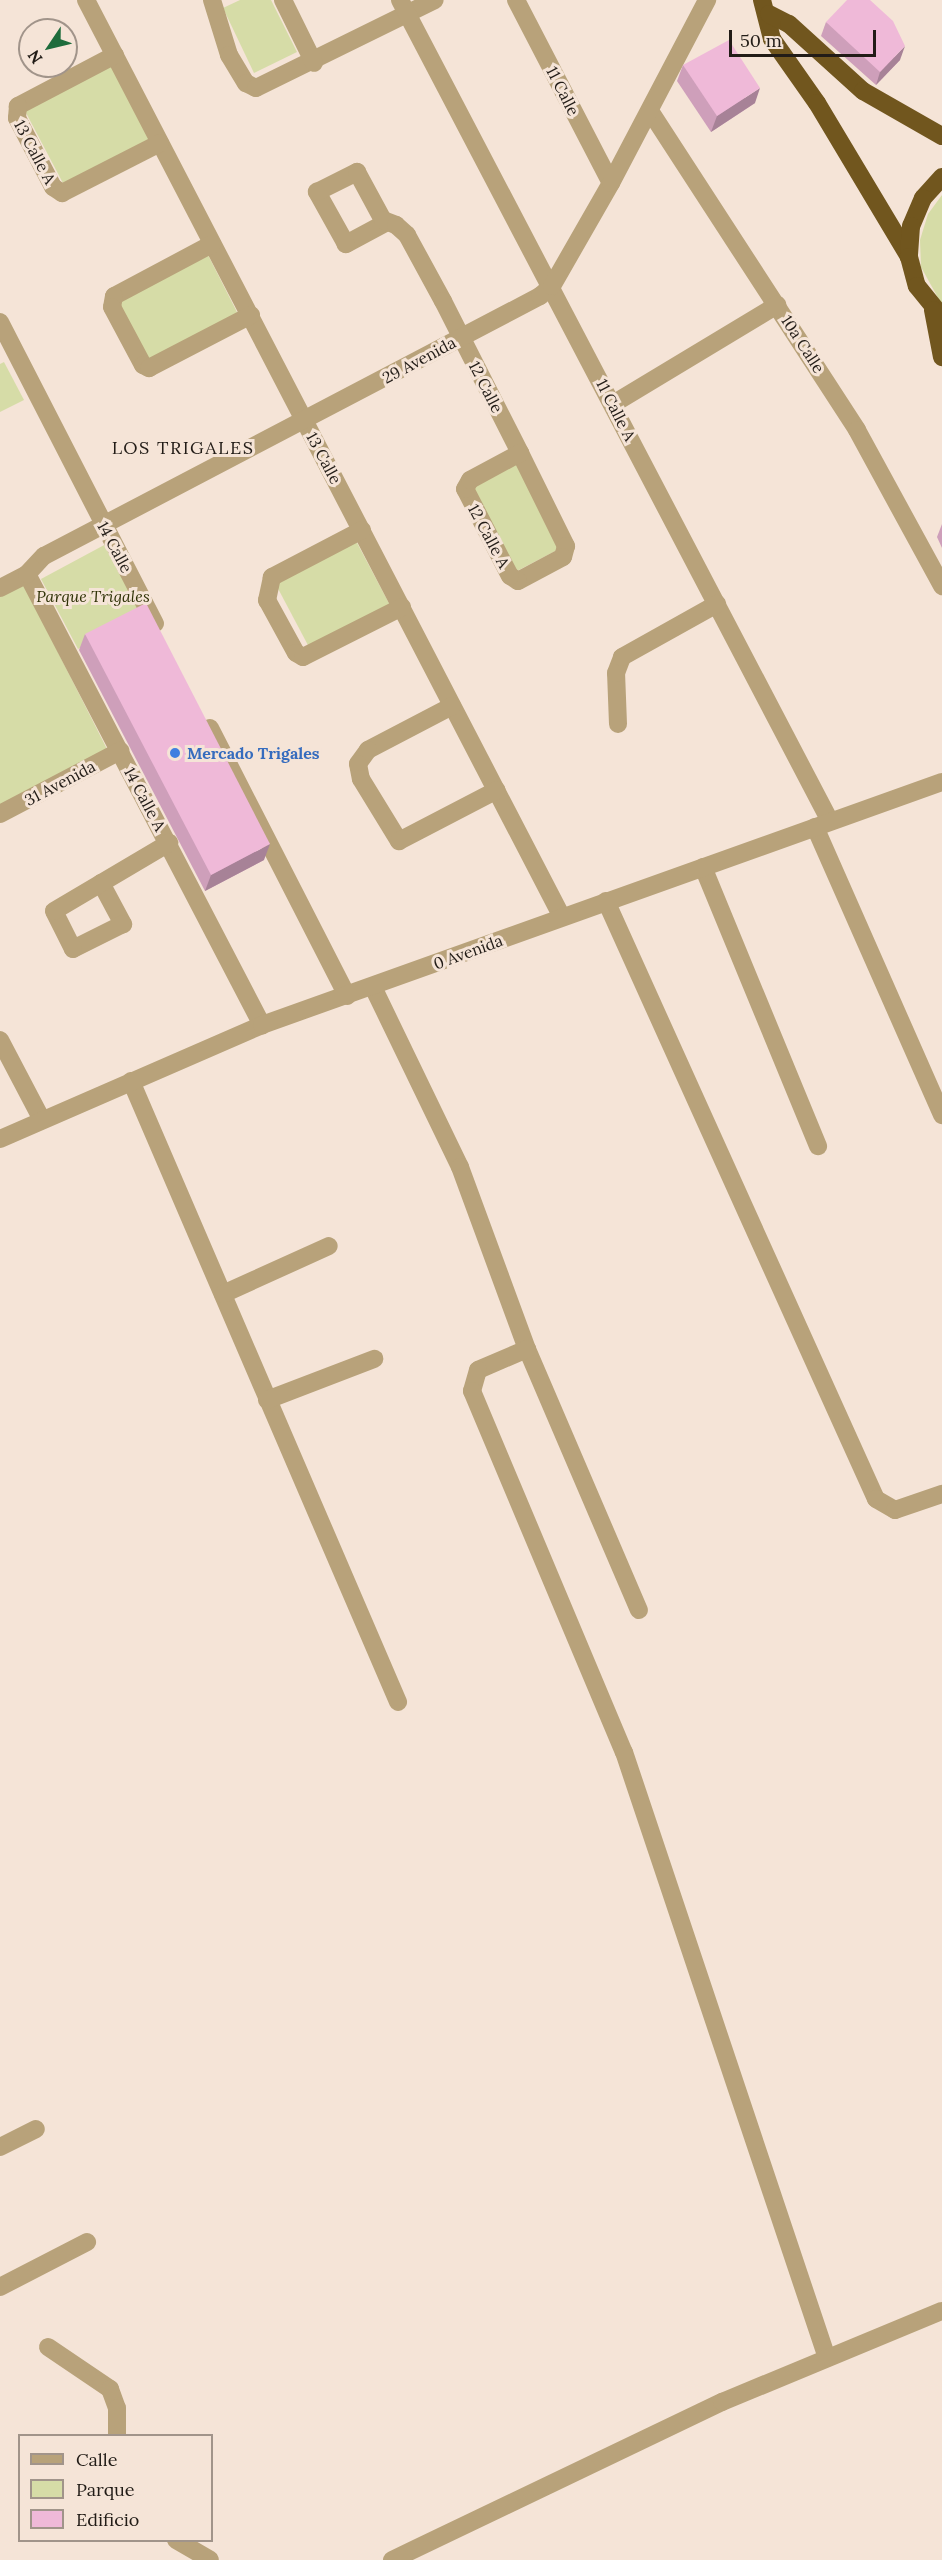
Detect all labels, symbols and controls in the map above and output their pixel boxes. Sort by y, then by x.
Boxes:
north arrow [18,18,78,78]
scale bar [732,18,879,56]
text: 50 m [740,29,782,52]
text: N [23,46,47,68]
street label: 11 Calle [542,63,584,119]
street label: 13 Calle A [10,117,60,187]
street label: 10a Calle [777,311,829,377]
street label: 29 Avenida [379,333,459,387]
street label: 12 Calle [465,358,507,416]
street label: 11 Calle A [592,376,640,444]
street label: 13 Calle [302,429,346,487]
district label: LOS TRIGALES [112,437,254,459]
street label: 12 Calle A [464,501,514,571]
street label: 14 Calle [93,518,137,576]
park label: Parque Trigales [36,586,150,606]
place label: Mercado Trigales [187,743,320,763]
marker: Mercado Trigales [168,746,182,760]
street label: 31 Avenida [21,756,99,810]
street label: 14 Calle A [120,764,170,834]
street label: 0 Avenida [431,931,505,973]
legend [18,2434,213,2542]
text: Calle [76,2448,117,2471]
text: Parque [76,2478,135,2501]
text: Edificio [76,2508,139,2531]

